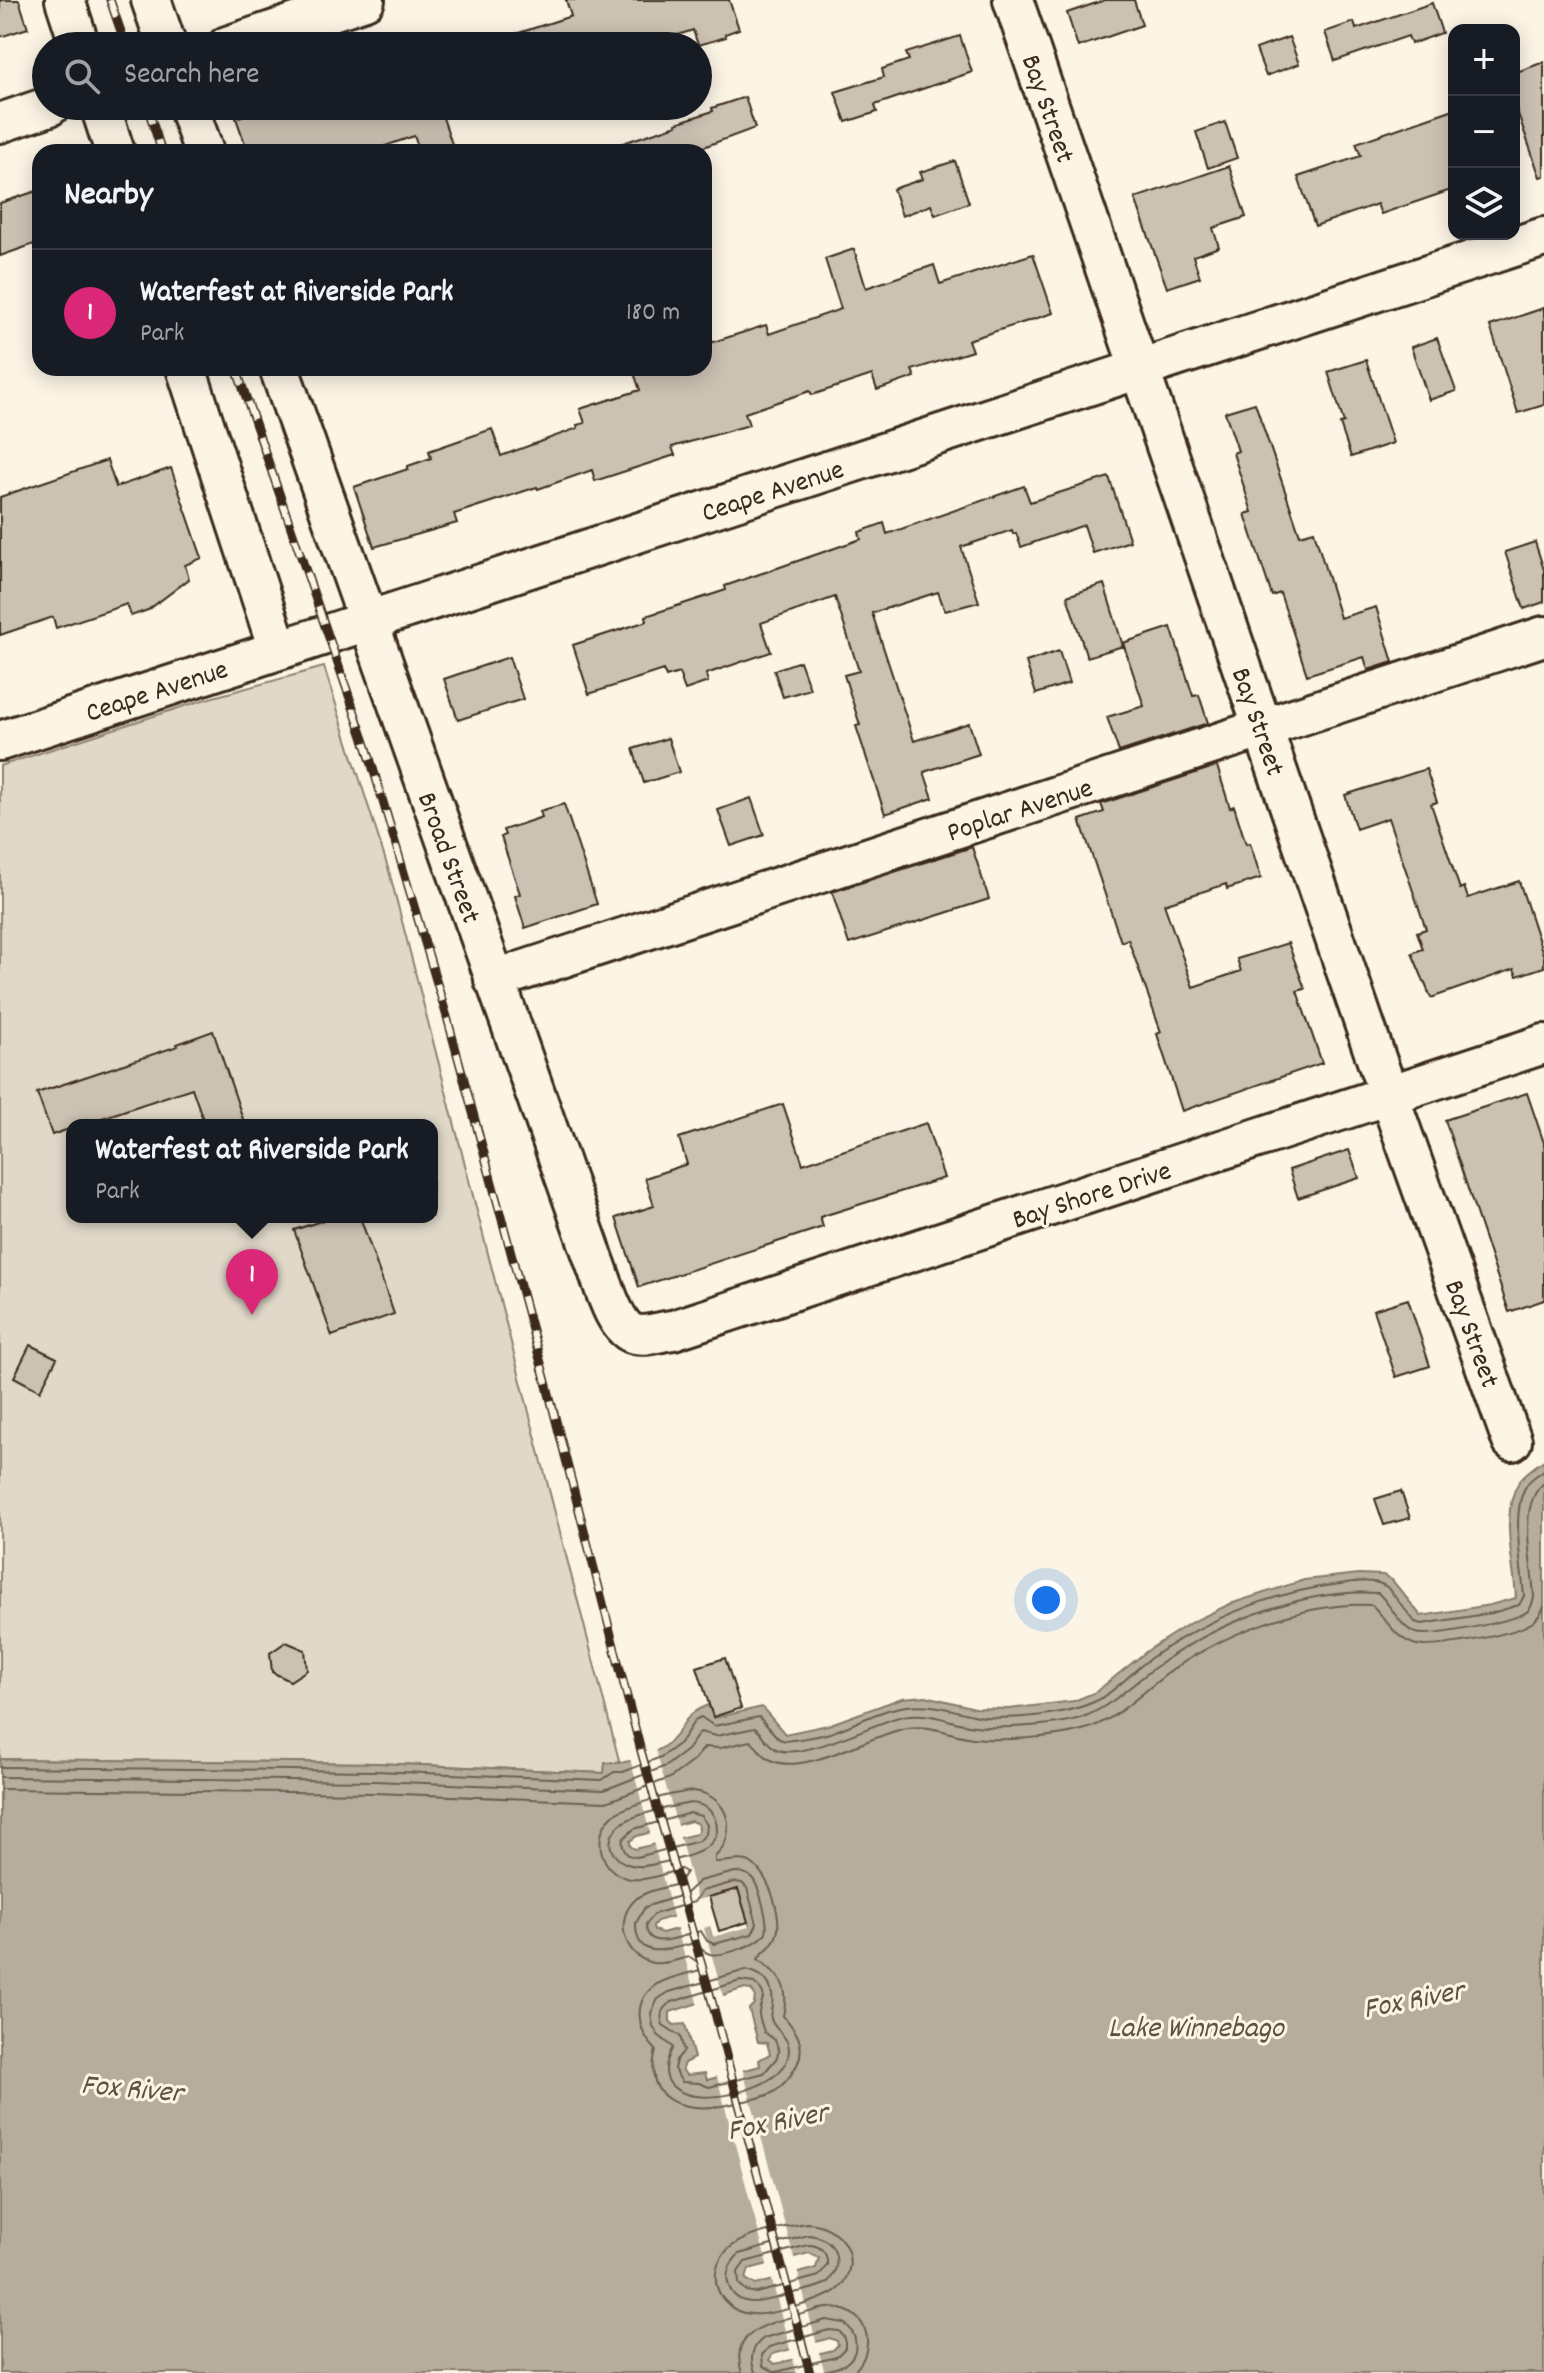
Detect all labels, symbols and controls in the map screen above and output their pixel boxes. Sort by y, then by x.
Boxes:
map controls [1448,24,1520,240]
button: + [1448,24,1520,96]
search box [32,32,712,120]
street label: Bay Street [1008,50,1082,169]
icon: search [60,54,104,98]
text: Search here [124,55,260,98]
button: − [1448,96,1520,168]
button: layers [1448,168,1520,240]
text: Nearby [64,172,153,221]
text: Waterfest at Riverside Park [140,273,453,316]
text: 1 [87,295,93,332]
text: 180 m [626,295,680,332]
text: Park [140,316,184,353]
street label: Ceape Avenue [697,452,850,536]
street label: Ceape Avenue [81,652,234,736]
street label: Bay Street [1218,663,1292,782]
street label: Poplar Avenue [942,770,1099,855]
street label: Broad Street [404,788,488,930]
popup [66,1119,438,1223]
text: Waterfest at Riverside Park [95,1131,409,1174]
street label: Bay Shore Drive [1008,1153,1177,1242]
text: Park [95,1174,140,1211]
pin: 1 [226,1249,278,1315]
street label: Bay Street [1431,1275,1507,1394]
your location [1026,1580,1066,1620]
water label: Fox River [1360,1971,1471,2033]
water label: Lake Winnebago [1108,2009,1286,2052]
water label: Fox River [79,2066,187,2118]
water label: Fox River [724,2093,835,2155]

